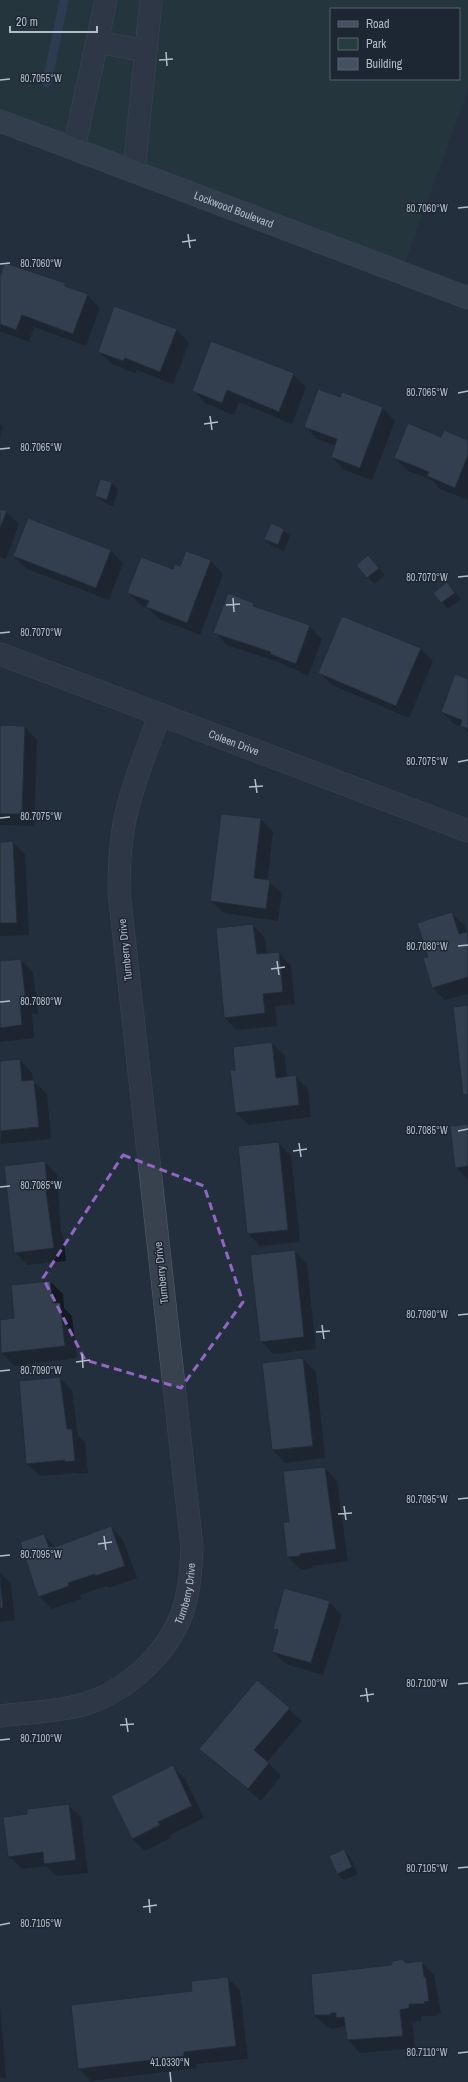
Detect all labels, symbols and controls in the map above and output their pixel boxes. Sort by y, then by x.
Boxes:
scale bar [10,8,97,34]
legend [330,8,460,80]
text: 20 m [16,14,38,30]
text: Road [366,16,390,32]
text: Park [366,36,386,52]
text: Building [366,56,403,72]
text: 80.7055°W [20,72,62,85]
street label: Lockwood Boulevard [192,188,276,231]
text: 80.7060°W [406,202,448,215]
text: 80.7060°W [20,257,62,270]
text: 80.7065°W [406,386,448,399]
text: 80.7065°W [20,441,62,454]
text: 80.7070°W [406,571,448,584]
text: 80.7070°W [20,626,62,639]
street label: Coleen Drive [207,727,261,758]
text: 80.7075°W [406,755,448,768]
text: 80.7075°W [20,810,62,823]
street label: Turnberry Drive [115,918,135,982]
text: 80.7080°W [406,940,448,953]
text: 80.7080°W [20,995,62,1008]
text: 80.7085°W [406,1124,448,1137]
text: 80.7085°W [20,1179,62,1192]
street label: Turnberry Drive [151,1241,171,1305]
text: 80.7090°W [406,1308,448,1321]
text: 80.7090°W [20,1364,62,1377]
text: 80.7095°W [406,1493,448,1506]
text: 80.7095°W [20,1548,62,1561]
street label: Turnberry Drive [171,1563,198,1627]
text: 80.7100°W [406,1677,448,1690]
text: 80.7100°W [20,1732,62,1745]
text: 80.7105°W [406,1862,448,1875]
text: 80.7105°W [20,1917,62,1930]
text: 80.7110°W [407,2046,448,2059]
text: 41.0330°N [150,2056,190,2069]

